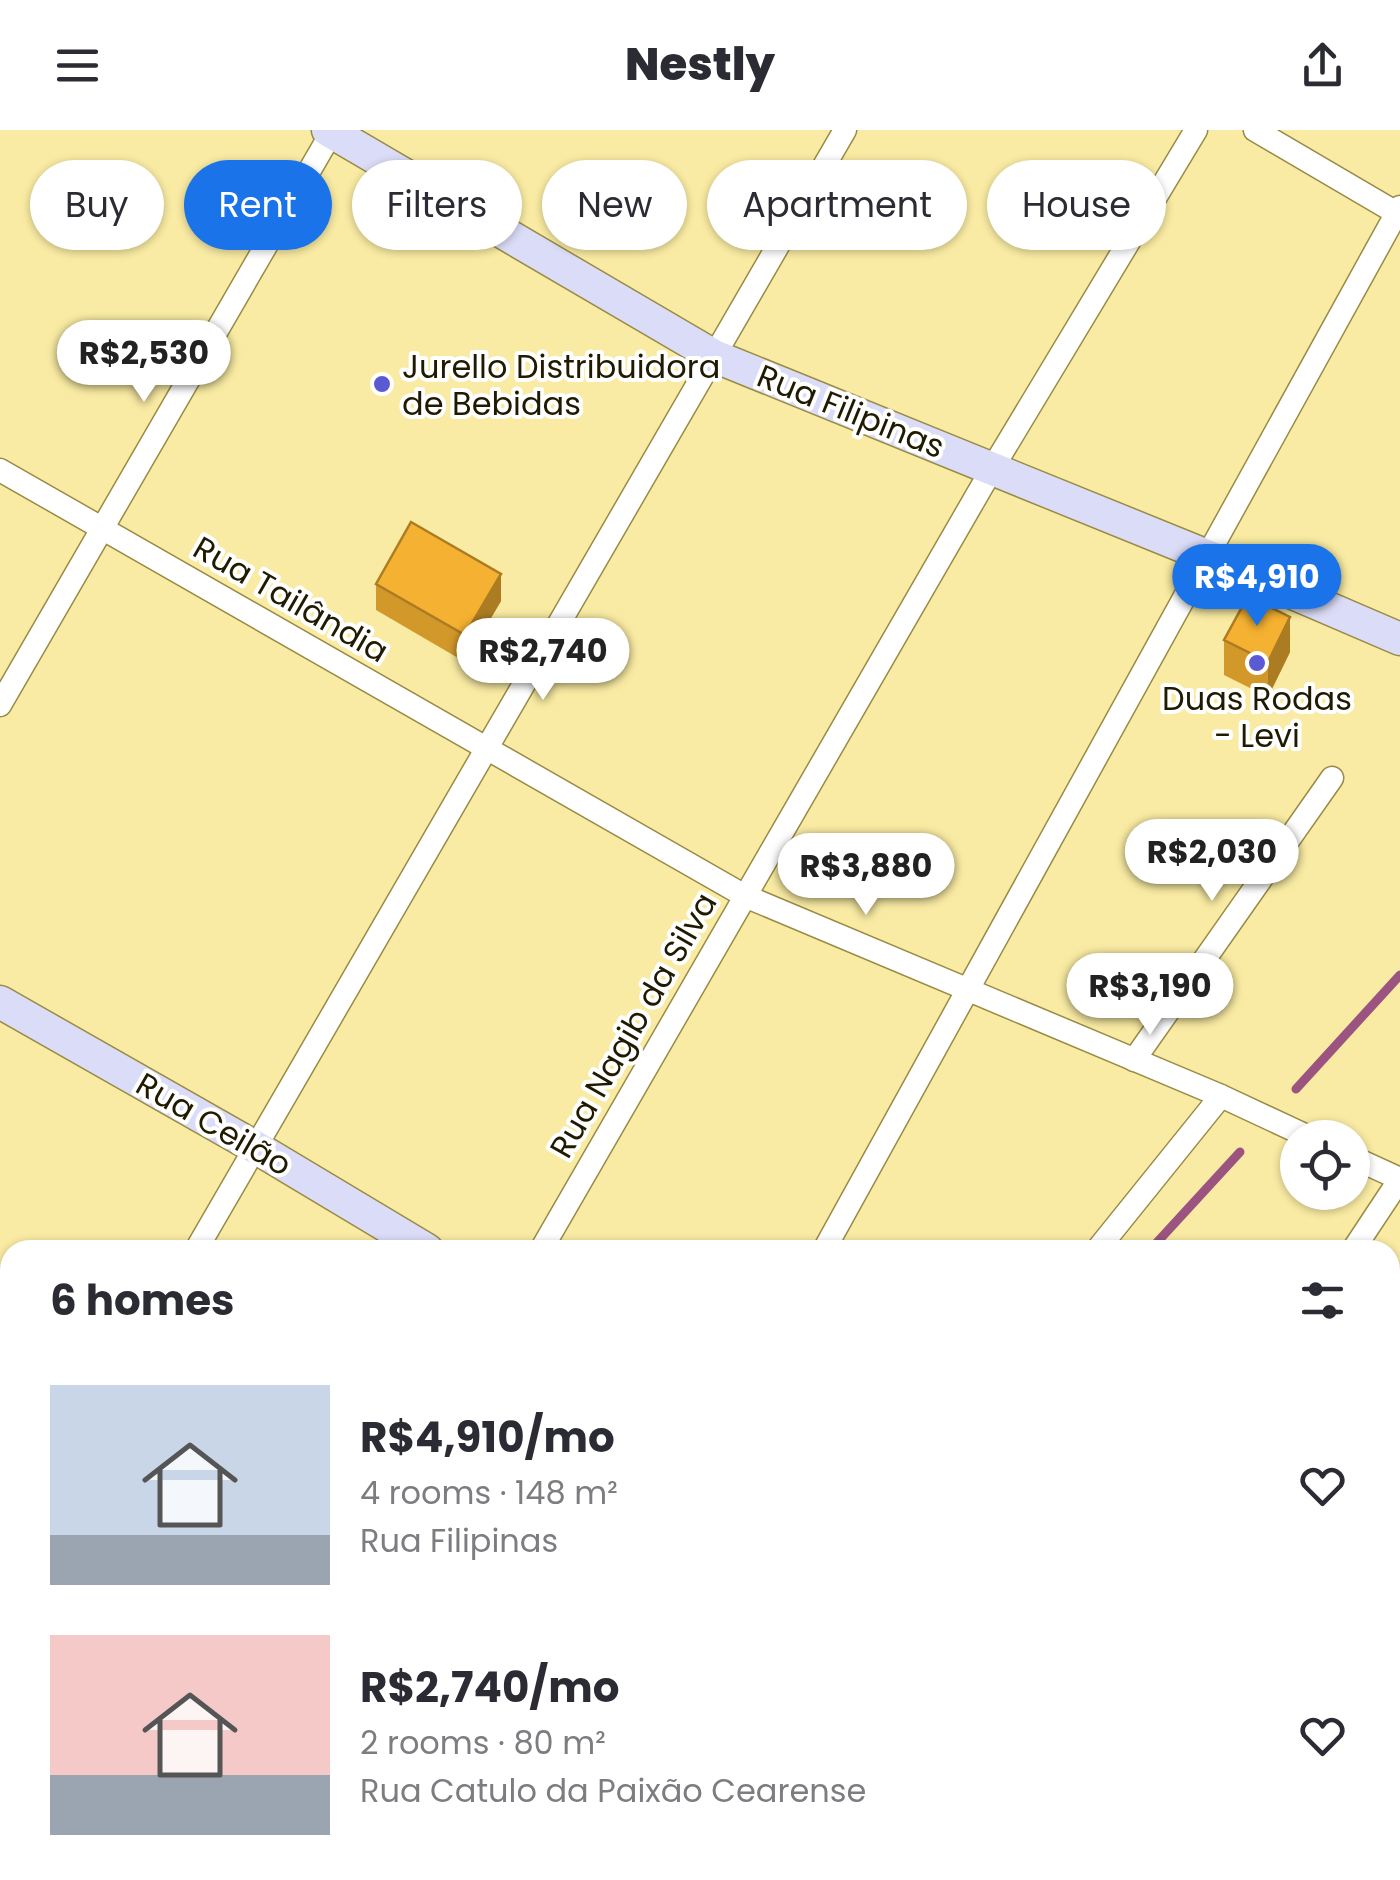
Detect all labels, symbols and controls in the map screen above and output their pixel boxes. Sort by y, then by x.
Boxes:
text: Nestly [625,33,775,96]
icon: menu [50,38,105,93]
icon: share [1295,38,1350,93]
chip: Buy [30,160,164,250]
chip: Rent [184,160,332,250]
chip: Filters [352,160,522,250]
chip: New [542,160,687,250]
chip: Apartment [707,160,967,250]
chip: House [987,160,1166,250]
pin: R$2,530 [52,320,236,405]
text: R$2,530 [79,330,209,375]
place label: Jurello Distribuidora de Bebidas [402,344,720,426]
street label: Rua Filipinas [751,353,951,469]
marker: Jurello Distribuidora de Bebidas [371,373,393,395]
street label: Rua Tailândia [185,525,397,673]
pin: R$4,910 [1165,544,1349,629]
text: R$4,910 [1194,554,1320,599]
pin: R$2,740 [451,618,635,703]
text: R$2,740 [478,628,608,673]
marker: Duas Rodas - Levi [1246,652,1268,674]
place label: Duas Rodas - Levi [1162,676,1352,758]
pin: R$2,030 [1120,819,1304,904]
text: R$2,030 [1147,829,1277,874]
pin: R$3,880 [774,833,958,918]
text: R$3,880 [800,843,932,888]
street label: Rua Nagib da Silva [539,884,727,1166]
pin: R$3,190 [1058,953,1242,1038]
text: R$3,190 [1088,963,1212,1008]
street label: Rua Ceilão [128,1061,300,1187]
map controls [1280,1120,1370,1210]
button: locate [1280,1120,1370,1210]
text: 6 homes [50,1271,235,1330]
icon: filters [1295,1273,1350,1328]
text: R$4,910/mo [360,1408,615,1467]
icon: home [130,1425,250,1545]
icon: heart [1295,1458,1350,1513]
text: 4 rooms · 148 m² [360,1470,618,1515]
text: Rua Filipinas [360,1518,558,1563]
text: R$2,740/mo [360,1658,620,1717]
icon: home [130,1675,250,1795]
icon: heart [1295,1708,1350,1763]
text: 2 rooms · 80 m² [360,1720,606,1765]
text: Rua Catulo da Paixão Cearense [360,1768,866,1813]

